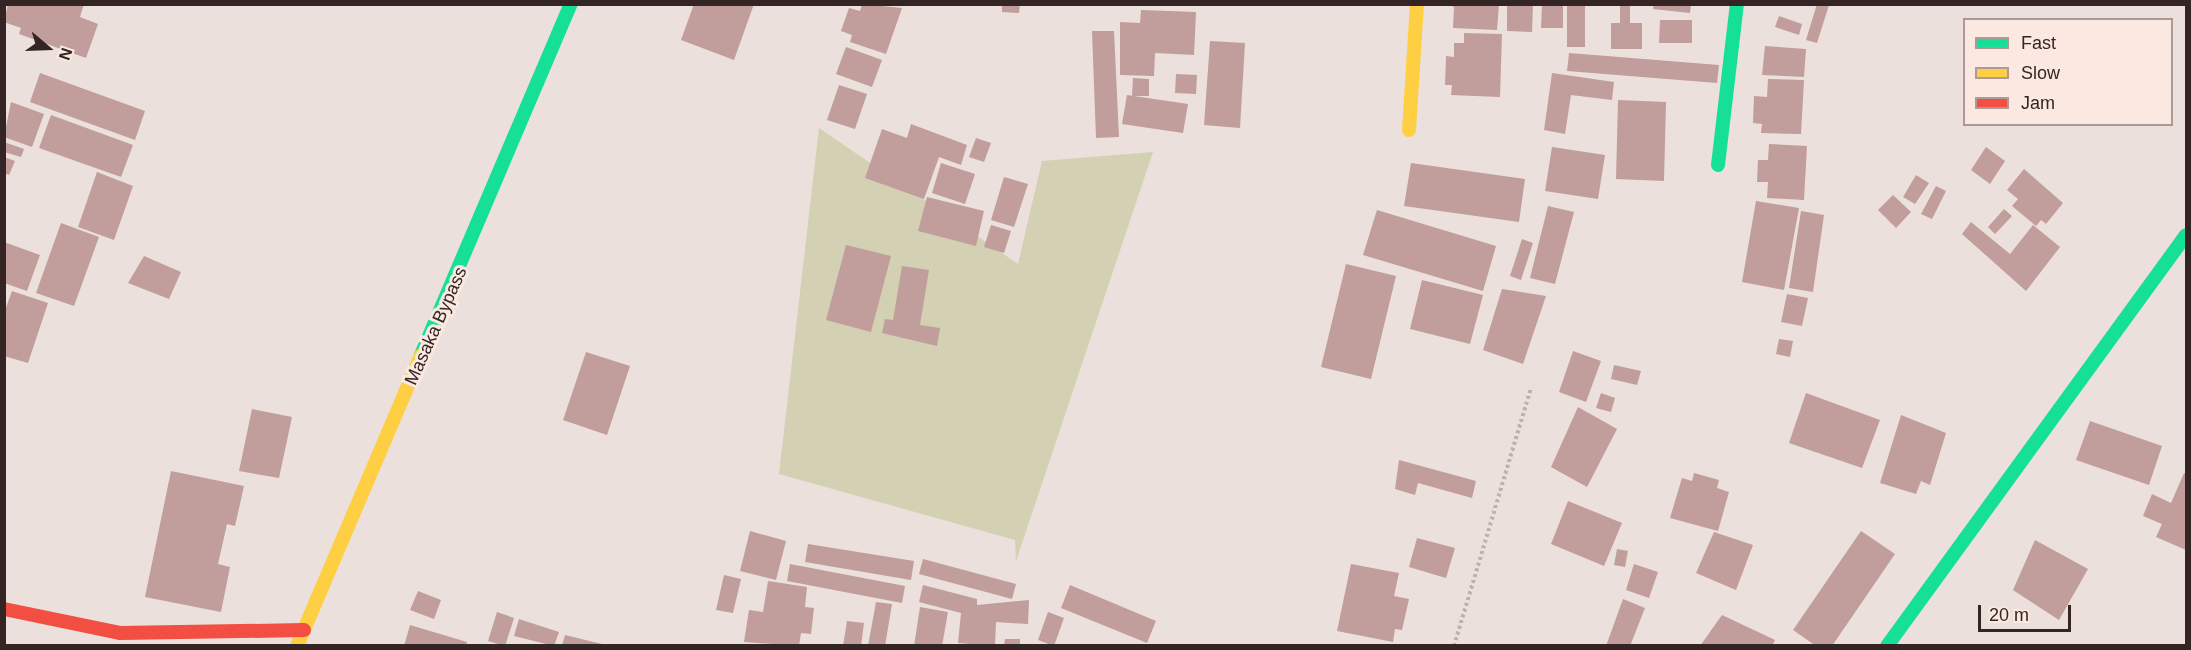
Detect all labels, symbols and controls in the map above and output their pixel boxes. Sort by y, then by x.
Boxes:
north arrow [18,18,78,78]
legend [1963,18,2173,126]
text: Fast [2021,33,2056,53]
text: N [56,46,75,62]
text: Slow [2021,63,2060,83]
text: Jam [2021,93,2055,113]
street label: Masaka Bypass [400,264,472,388]
scale bar [1981,593,2074,631]
text: 20 m [1989,605,2029,625]

